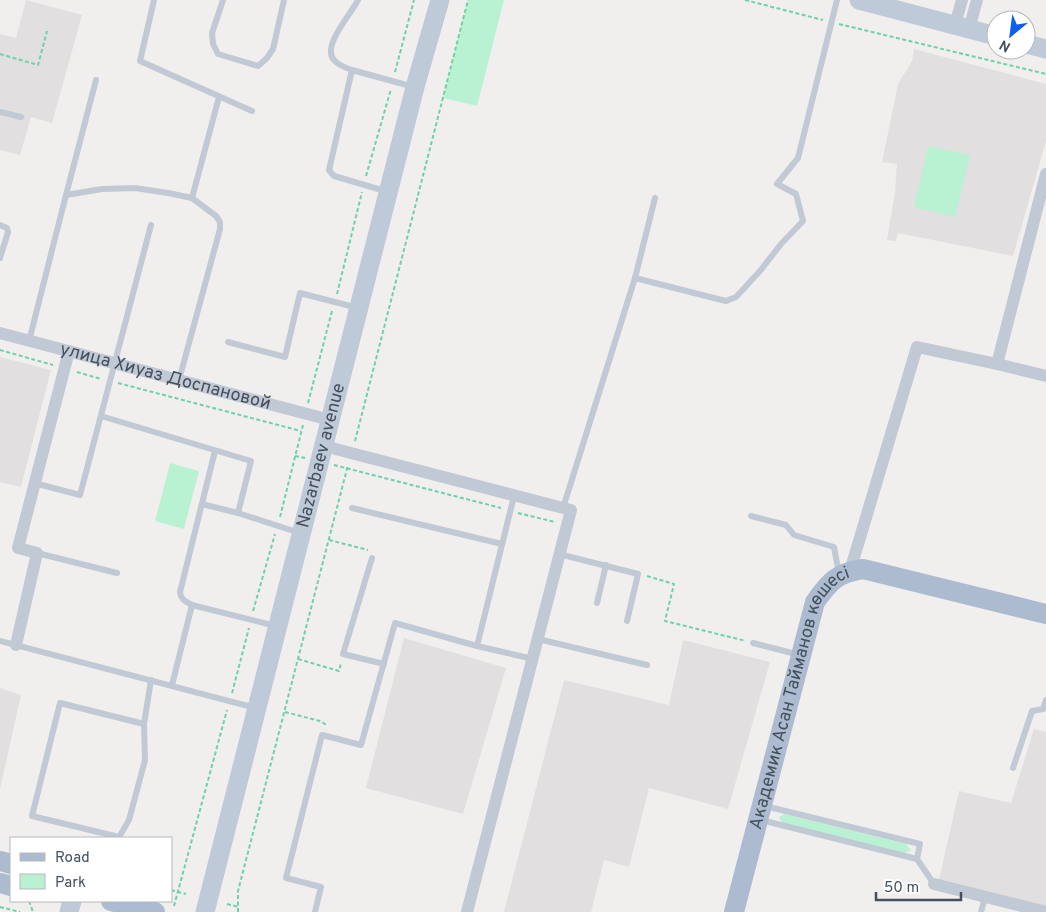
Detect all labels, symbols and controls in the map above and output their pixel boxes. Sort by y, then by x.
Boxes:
north arrow [986,10,1036,60]
text: N [997,35,1014,55]
street label: улица Хиуаз Доспановой [57,338,273,415]
street label: Nazarbaev avenue [292,381,351,530]
street label: Академик Асан Тайманов көшесі [745,561,853,832]
legend [10,837,172,902]
text: Road [55,849,90,868]
scale bar [876,870,961,902]
text: Park [55,874,86,893]
text: 50 m [884,879,919,898]

